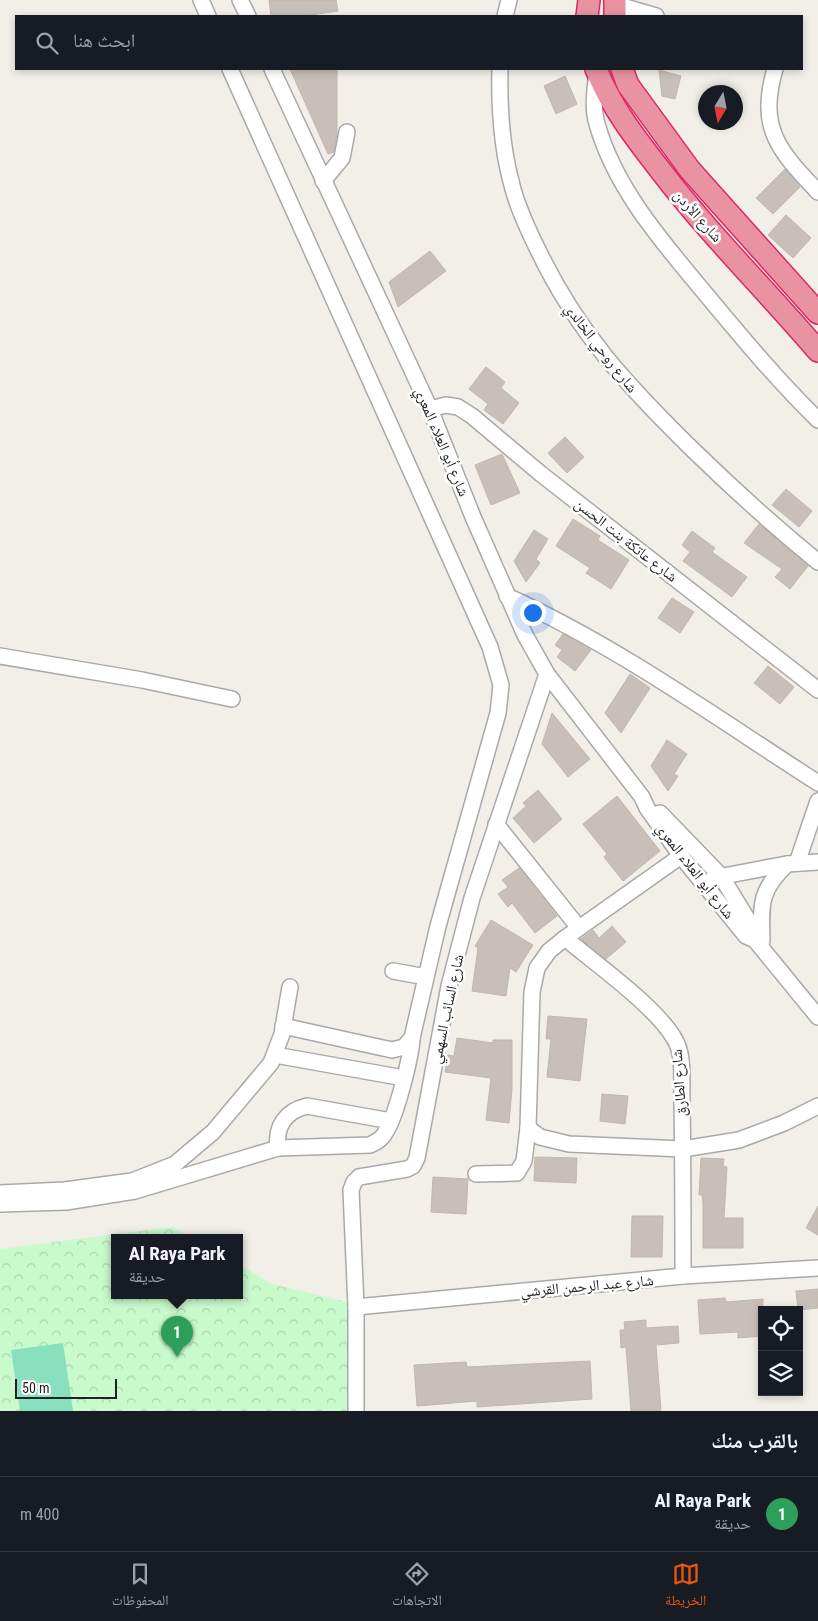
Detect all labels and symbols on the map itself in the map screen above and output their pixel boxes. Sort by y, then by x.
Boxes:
north arrow [698,85,743,130]
street label: شارع الأردن [669,186,726,247]
street label: شارع روحي الخالدي [558,300,641,398]
street label: شارع أبو العلاء المعري [408,385,473,500]
street label: شارع عاتكة بنت الحسن [570,494,681,587]
your location [520,600,546,626]
street label: شارع أبو العلاء المعري [650,819,738,924]
street label: شارع السائب السهمي [427,953,470,1066]
street label: شارع الطارق [668,1049,691,1117]
street label: شارع عبد الرحمن القرشي [519,1271,655,1304]
pin: 1 [161,1316,193,1357]
scale bar [15,1376,118,1399]

